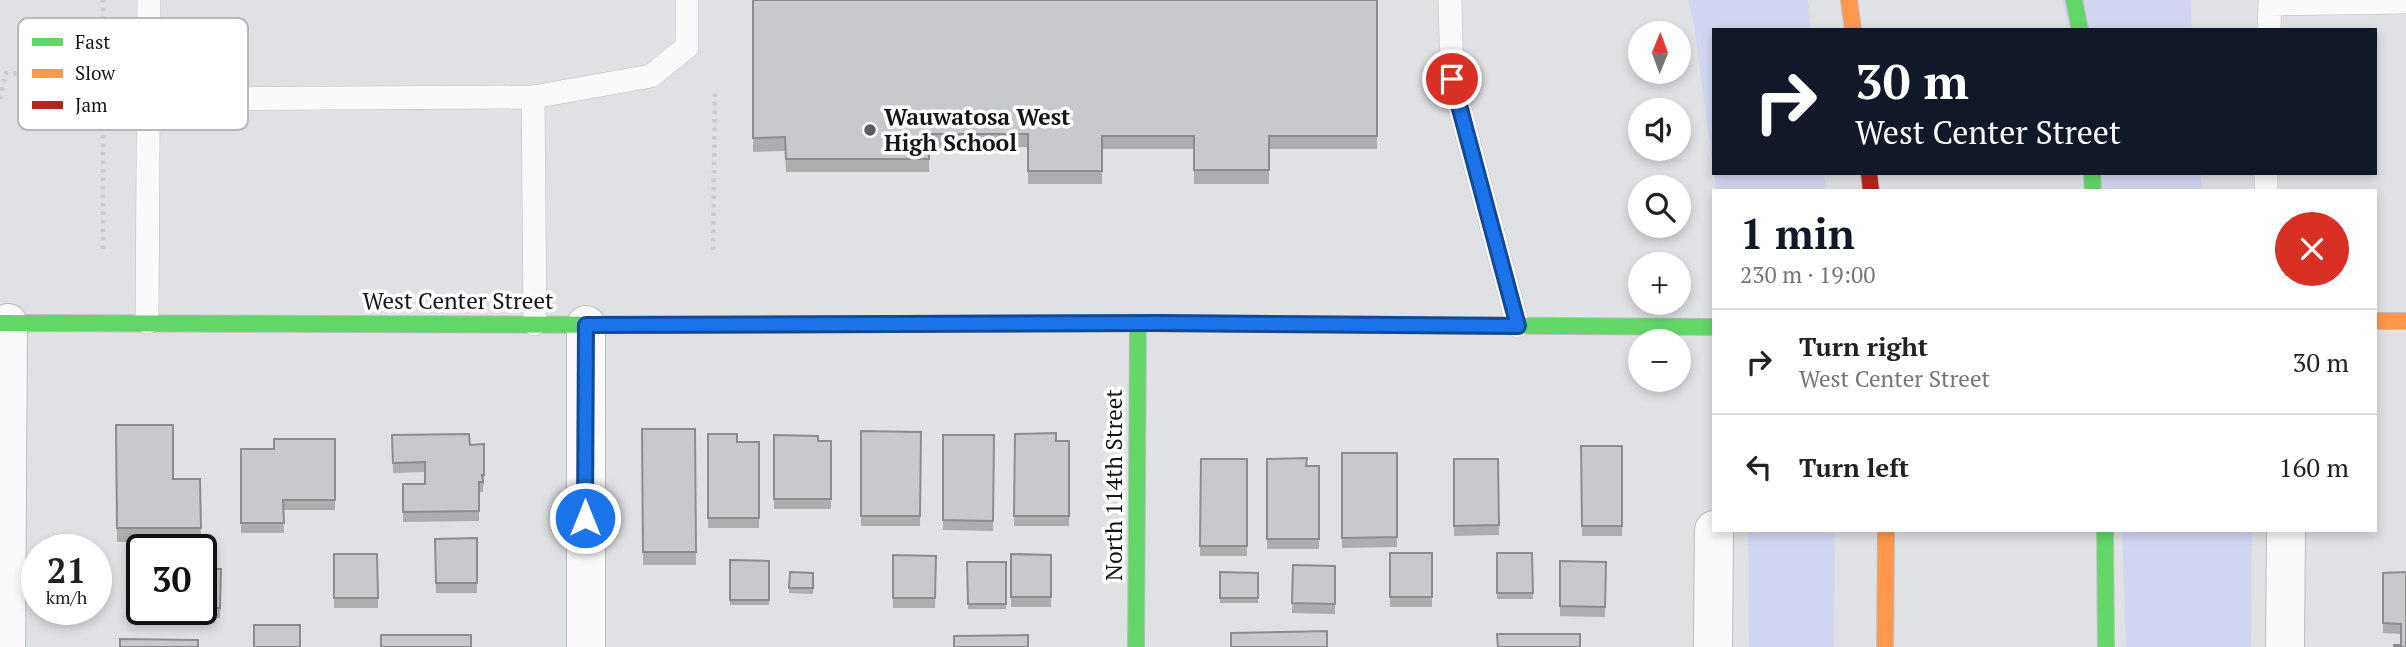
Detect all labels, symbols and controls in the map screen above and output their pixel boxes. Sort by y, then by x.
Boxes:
legend [18,18,248,130]
north arrow [1628,21,1690,84]
map controls [1628,21,1691,392]
text: Fast [75,29,110,54]
text: 30 m [1855,48,1969,113]
pin [1422,49,1482,109]
icon: right [1740,56,1831,147]
text: Slow [75,60,116,85]
icon: arrive [1433,60,1471,98]
text: Jam [75,92,108,117]
button: sound [1628,98,1691,161]
place label: Wauwatosa West High School [884,101,1070,158]
text: West Center Street [1855,111,2121,153]
marker: Wauwatosa West High School [862,122,878,138]
button: search [1628,175,1691,238]
text: 1 min [1740,205,1855,261]
button: close [2275,212,2349,286]
button: + [1628,252,1691,315]
text: 230 m · 19:00 [1740,259,1875,290]
street label: West Center Street [362,285,554,316]
button: − [1628,329,1691,392]
text: Turn right [1799,329,1928,363]
icon: right [1740,343,1778,381]
text: 30 m [2293,345,2349,379]
text: West Center Street [1799,363,1990,394]
street label: North 114th Street [1098,389,1129,581]
icon: left [1740,448,1778,486]
text: Turn left [1799,450,1909,484]
text: 160 m [2279,450,2349,484]
position arrow [548,481,622,555]
speed limit sign: 30 [126,534,217,625]
text: 21 [47,547,86,593]
text: km/h [46,585,87,609]

